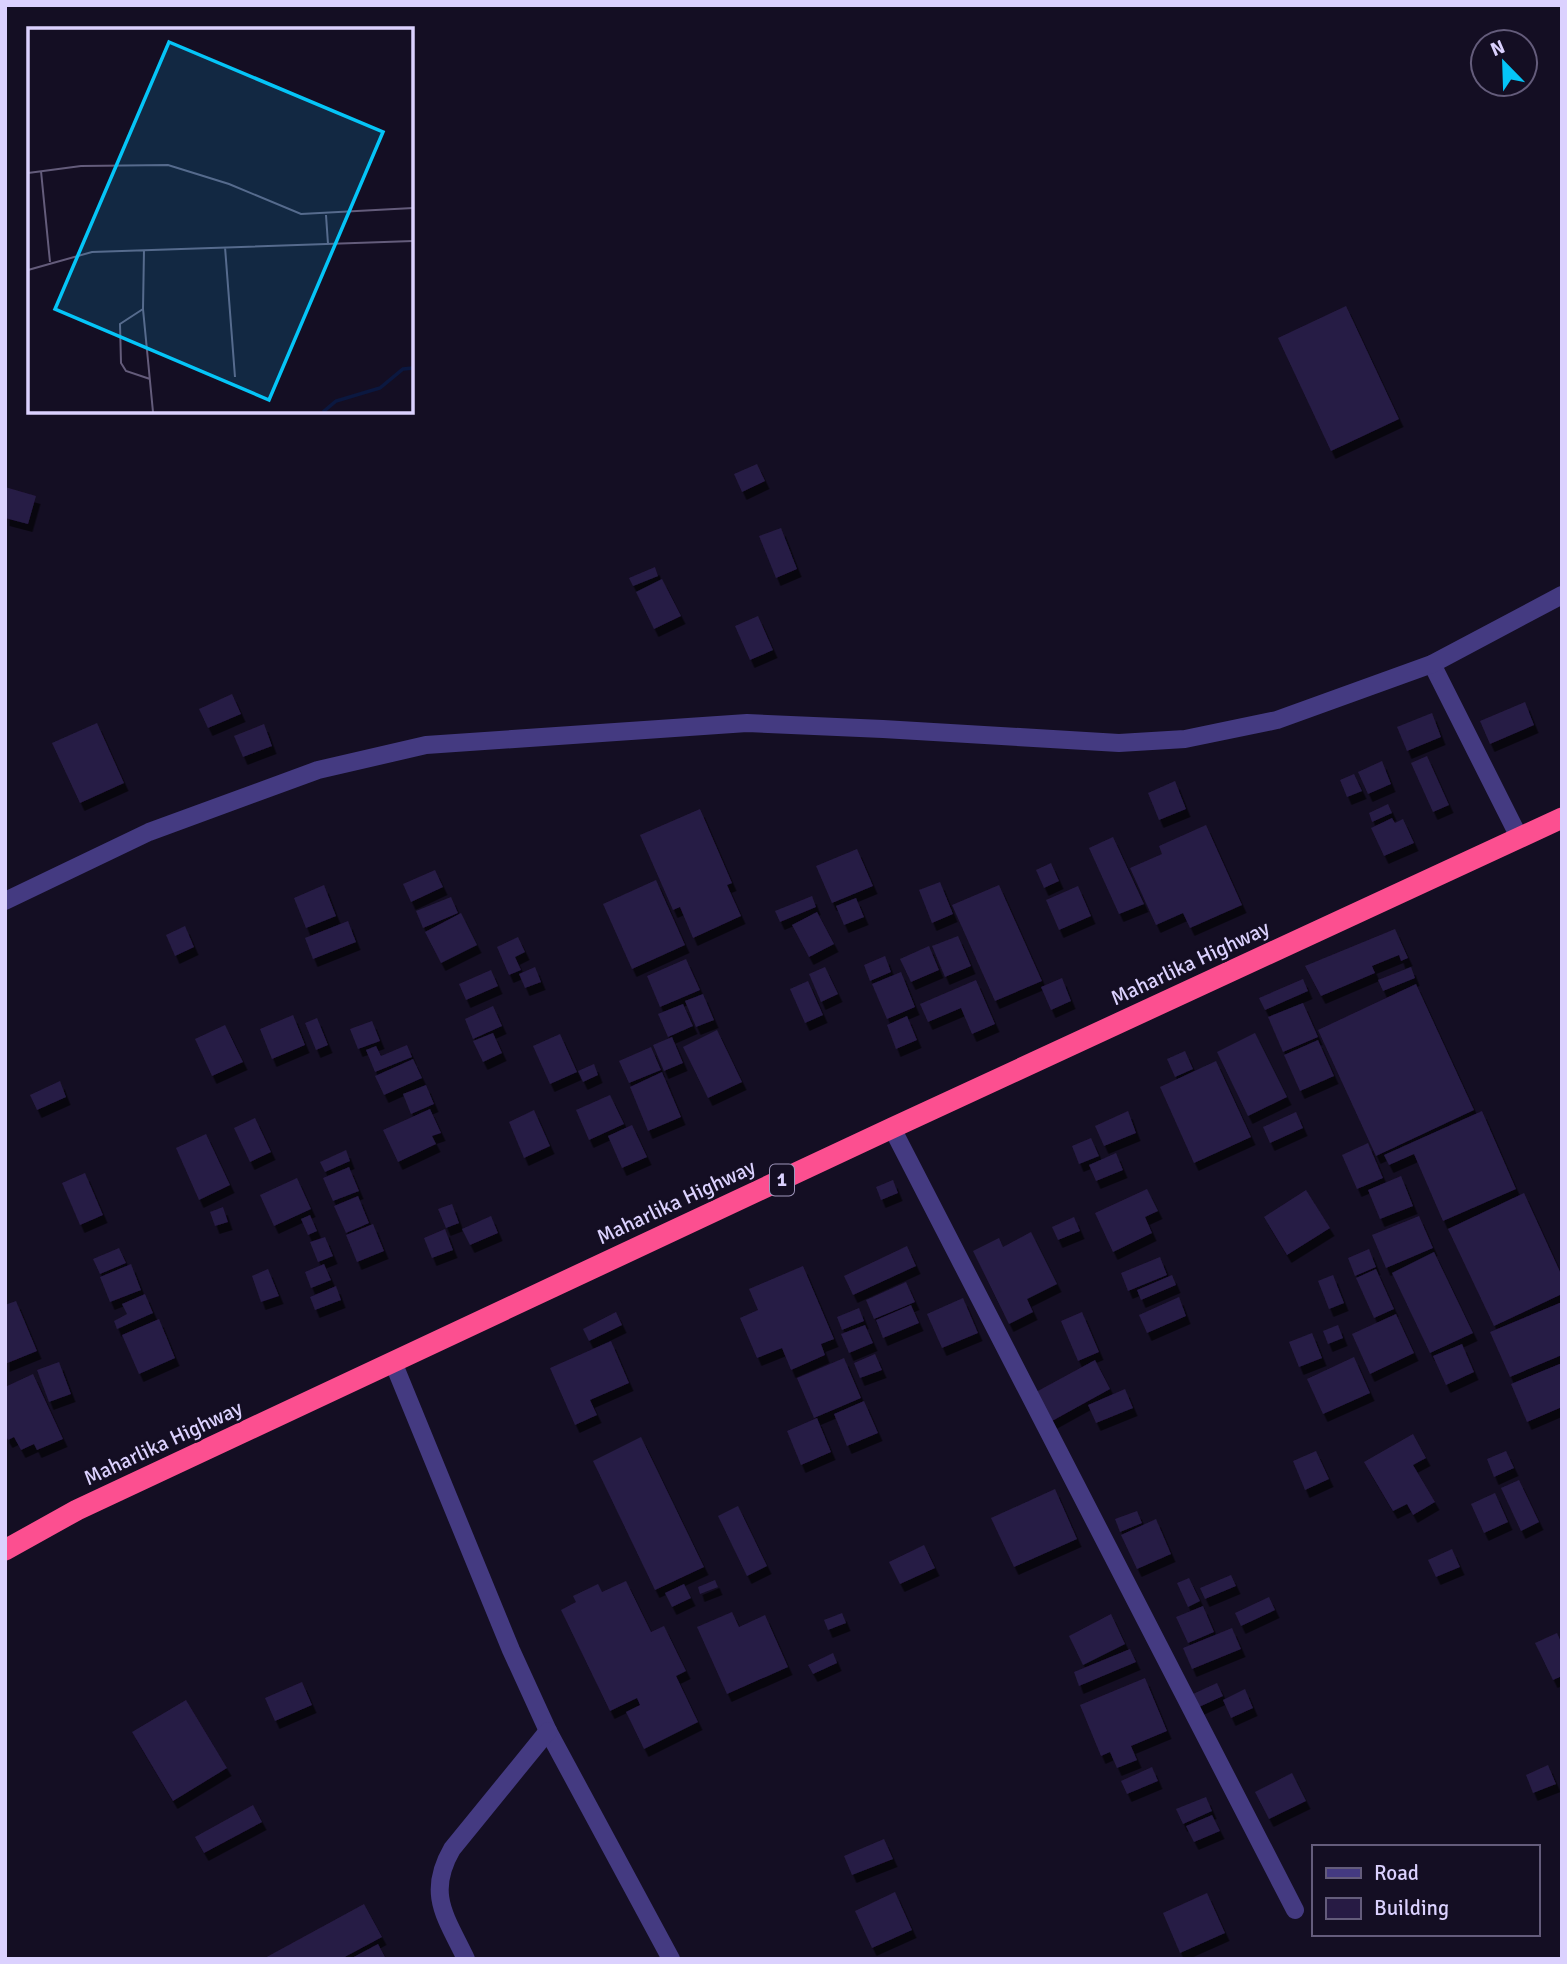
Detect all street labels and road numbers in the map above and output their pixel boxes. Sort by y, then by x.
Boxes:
street label: Maharlika Highway [1106,915,1274,1011]
street label: Maharlika Highway [592,1154,760,1250]
road number: 1 [770,1164,794,1196]
street label: Maharlika Highway [79,1395,247,1491]

